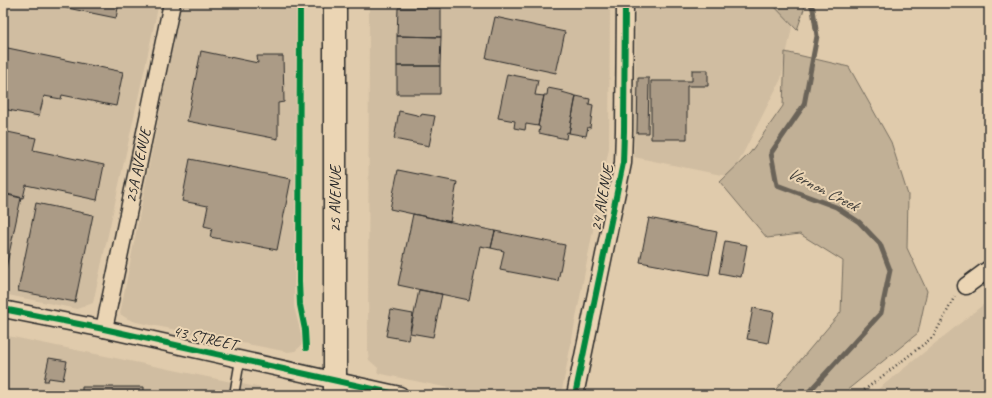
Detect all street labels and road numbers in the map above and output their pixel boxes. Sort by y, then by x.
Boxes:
street label: 25A AVENUE [121,124,156,205]
street label: 24 AVENUE [586,161,619,233]
street label: 25 AVENUE [325,163,345,233]
street label: 43 STREET [171,321,243,356]

